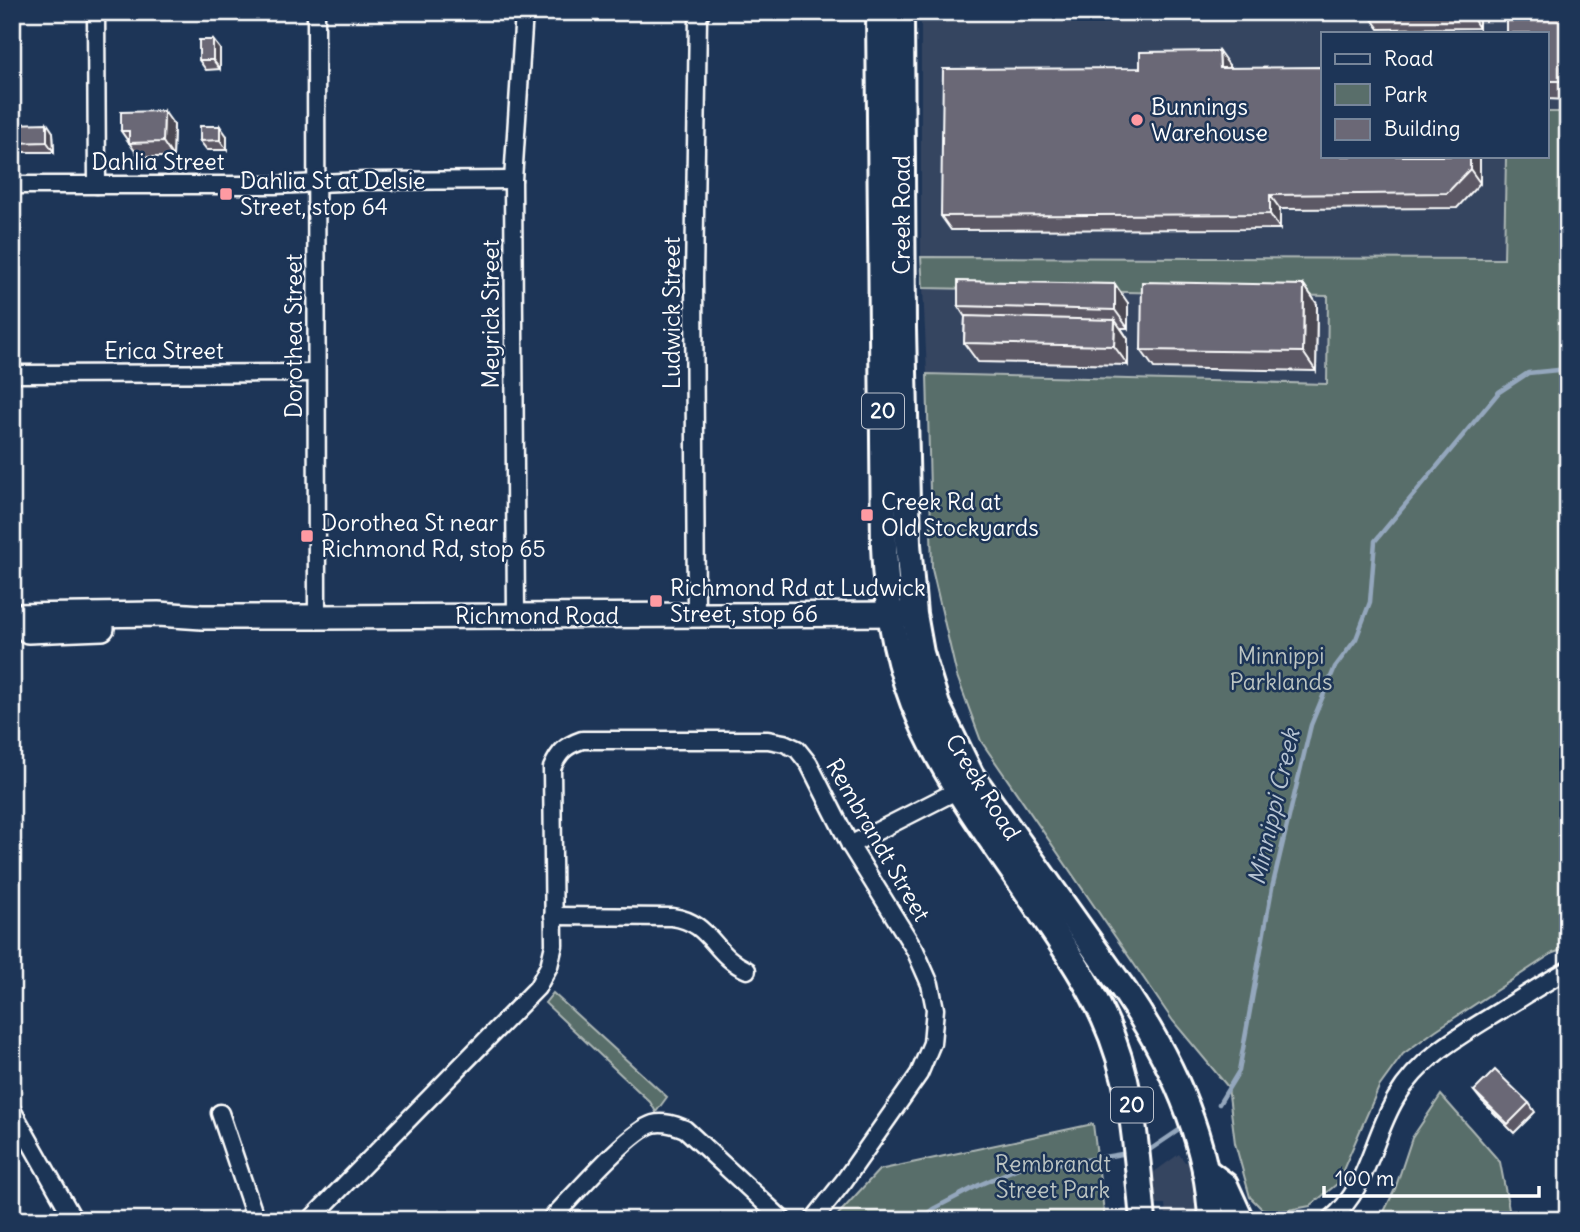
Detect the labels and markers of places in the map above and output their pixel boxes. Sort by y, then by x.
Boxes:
place label: Bunnings Warehouse [1151,92,1268,147]
marker: Bunnings Warehouse [1129,112,1145,128]
place label: Dahlia St at Delsie Street, stop 64 [240,166,425,221]
marker: Dahlia St at Delsie Street, stop 64 [218,186,234,202]
place label: Creek Rd at Old Stockyards [881,487,1039,542]
marker: Creek Rd at Old Stockyards [859,507,875,523]
place label: Dorothea St near Richmond Rd, stop 65 [321,508,546,563]
marker: Dorothea St near Richmond Rd, stop 65 [299,528,315,544]
place label: Richmond Rd at Ludwick Street, stop 66 [670,573,926,628]
marker: Richmond Rd at Ludwick Street, stop 66 [648,593,664,609]

